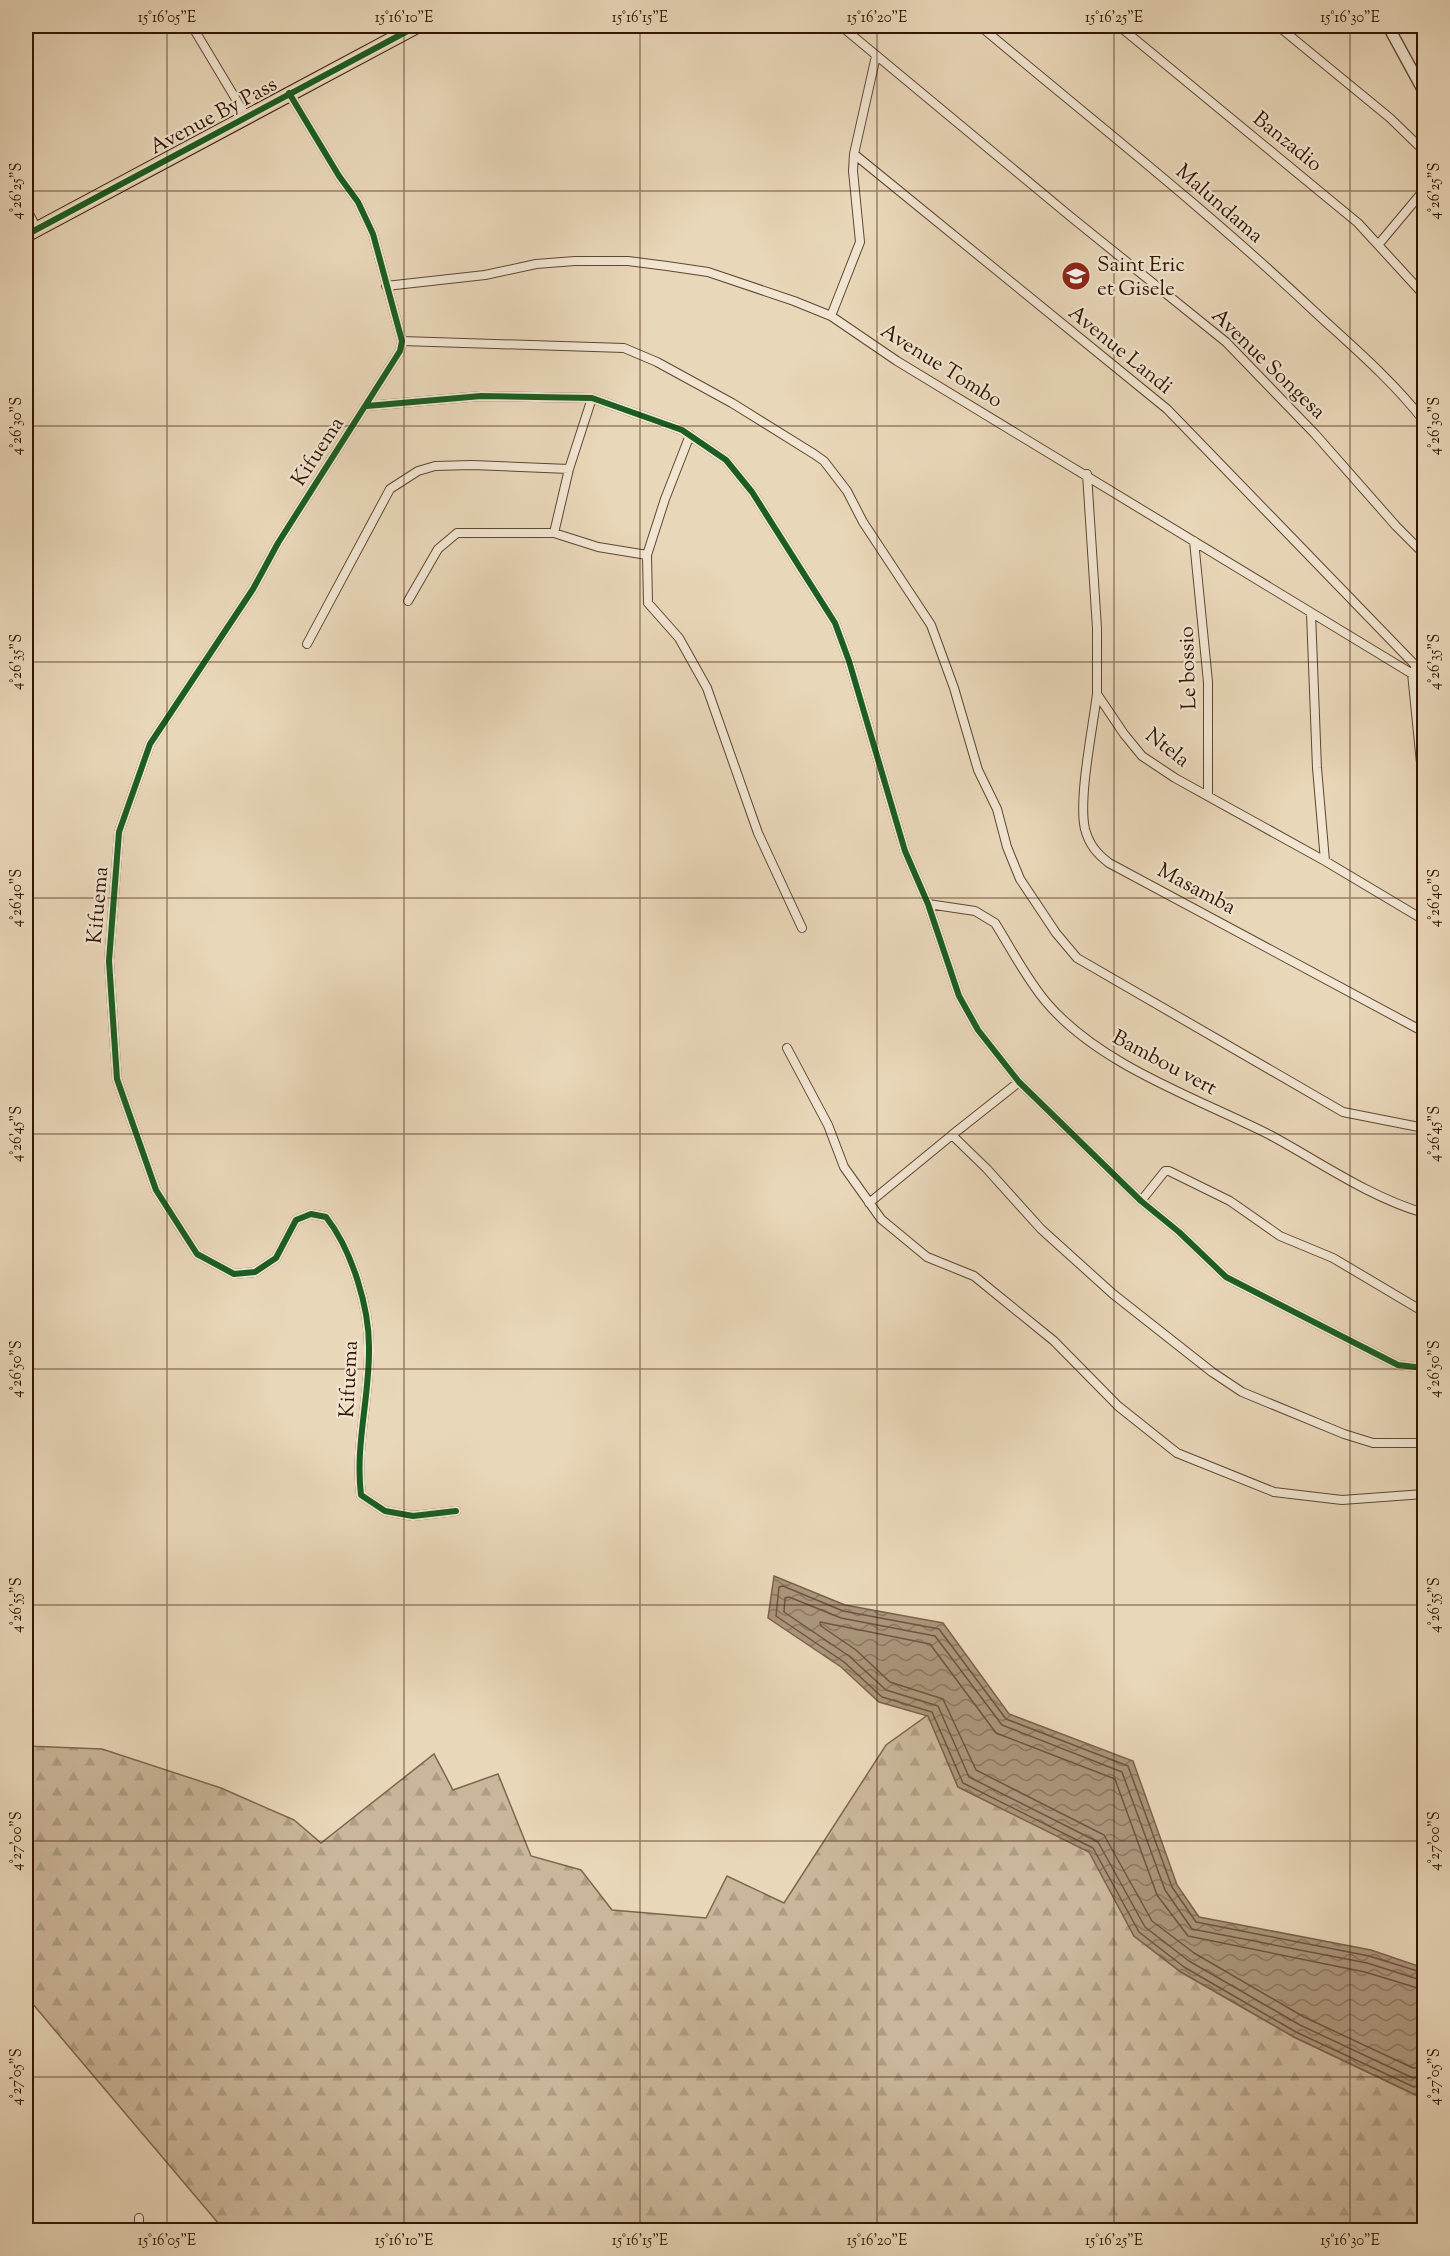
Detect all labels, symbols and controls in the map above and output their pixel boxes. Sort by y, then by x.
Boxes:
text: 15°16'05"E [138,8,196,29]
text: 15°16'10"E [375,8,433,29]
text: 15°16'15"E [612,8,668,29]
text: 15°16'20"E [847,8,907,29]
text: 15°16'25"E [1085,8,1143,29]
text: 15°16'30"E [1320,8,1380,29]
street label: Avenue By Pass [145,71,283,163]
street label: Banzadio [1245,105,1328,180]
street label: Malundama [1168,158,1269,251]
text: 4°26'25"S [7,162,28,219]
text: 4°26'25"S [1425,162,1446,219]
place label: Saint Eric et Gisele [1097,251,1185,305]
school or university icon: Saint Eric et Gisele [1060,260,1092,292]
street label: Avenue Landi [1061,299,1179,402]
street label: Avenue Songesa [1204,302,1332,427]
street label: Avenue Tombo [874,317,1008,416]
text: 4°26'30"S [7,397,28,455]
text: 4°26'30"S [1425,397,1446,455]
street label: Kifuema [285,411,352,493]
street label: Le bossio [1173,626,1205,710]
text: 4°26'35"S [7,634,28,690]
text: 4°26'35"S [1425,634,1446,690]
street label: Ntela [1138,722,1196,776]
street label: Masamba [1151,857,1241,923]
street label: Kifuema [81,865,117,945]
text: 4°26'40"S [7,869,28,927]
text: 4°26'40"S [1425,869,1446,927]
street label: Bambou vert [1106,1024,1222,1104]
text: 4°26'45"S [7,1106,28,1162]
text: 4°26'45"S [1425,1106,1446,1162]
street label: Kifuema [333,1339,367,1419]
text: 4°26'50"S [7,1340,28,1398]
text: 4°26'50"S [1425,1340,1446,1398]
text: 4°26'55"S [7,1577,28,1633]
text: 4°26'55"S [1425,1577,1446,1633]
text: 4°27'00"S [7,1811,28,1871]
text: 4°27'00"S [1425,1811,1446,1871]
text: 4°27'05"S [7,2048,28,2106]
text: 4°27'05"S [1425,2048,1446,2106]
text: 15°16'05"E [138,2231,196,2252]
text: 15°16'10"E [375,2231,433,2252]
text: 15°16'15"E [612,2231,668,2252]
text: 15°16'20"E [847,2231,907,2252]
text: 15°16'25"E [1085,2231,1143,2252]
text: 15°16'30"E [1320,2231,1380,2252]

